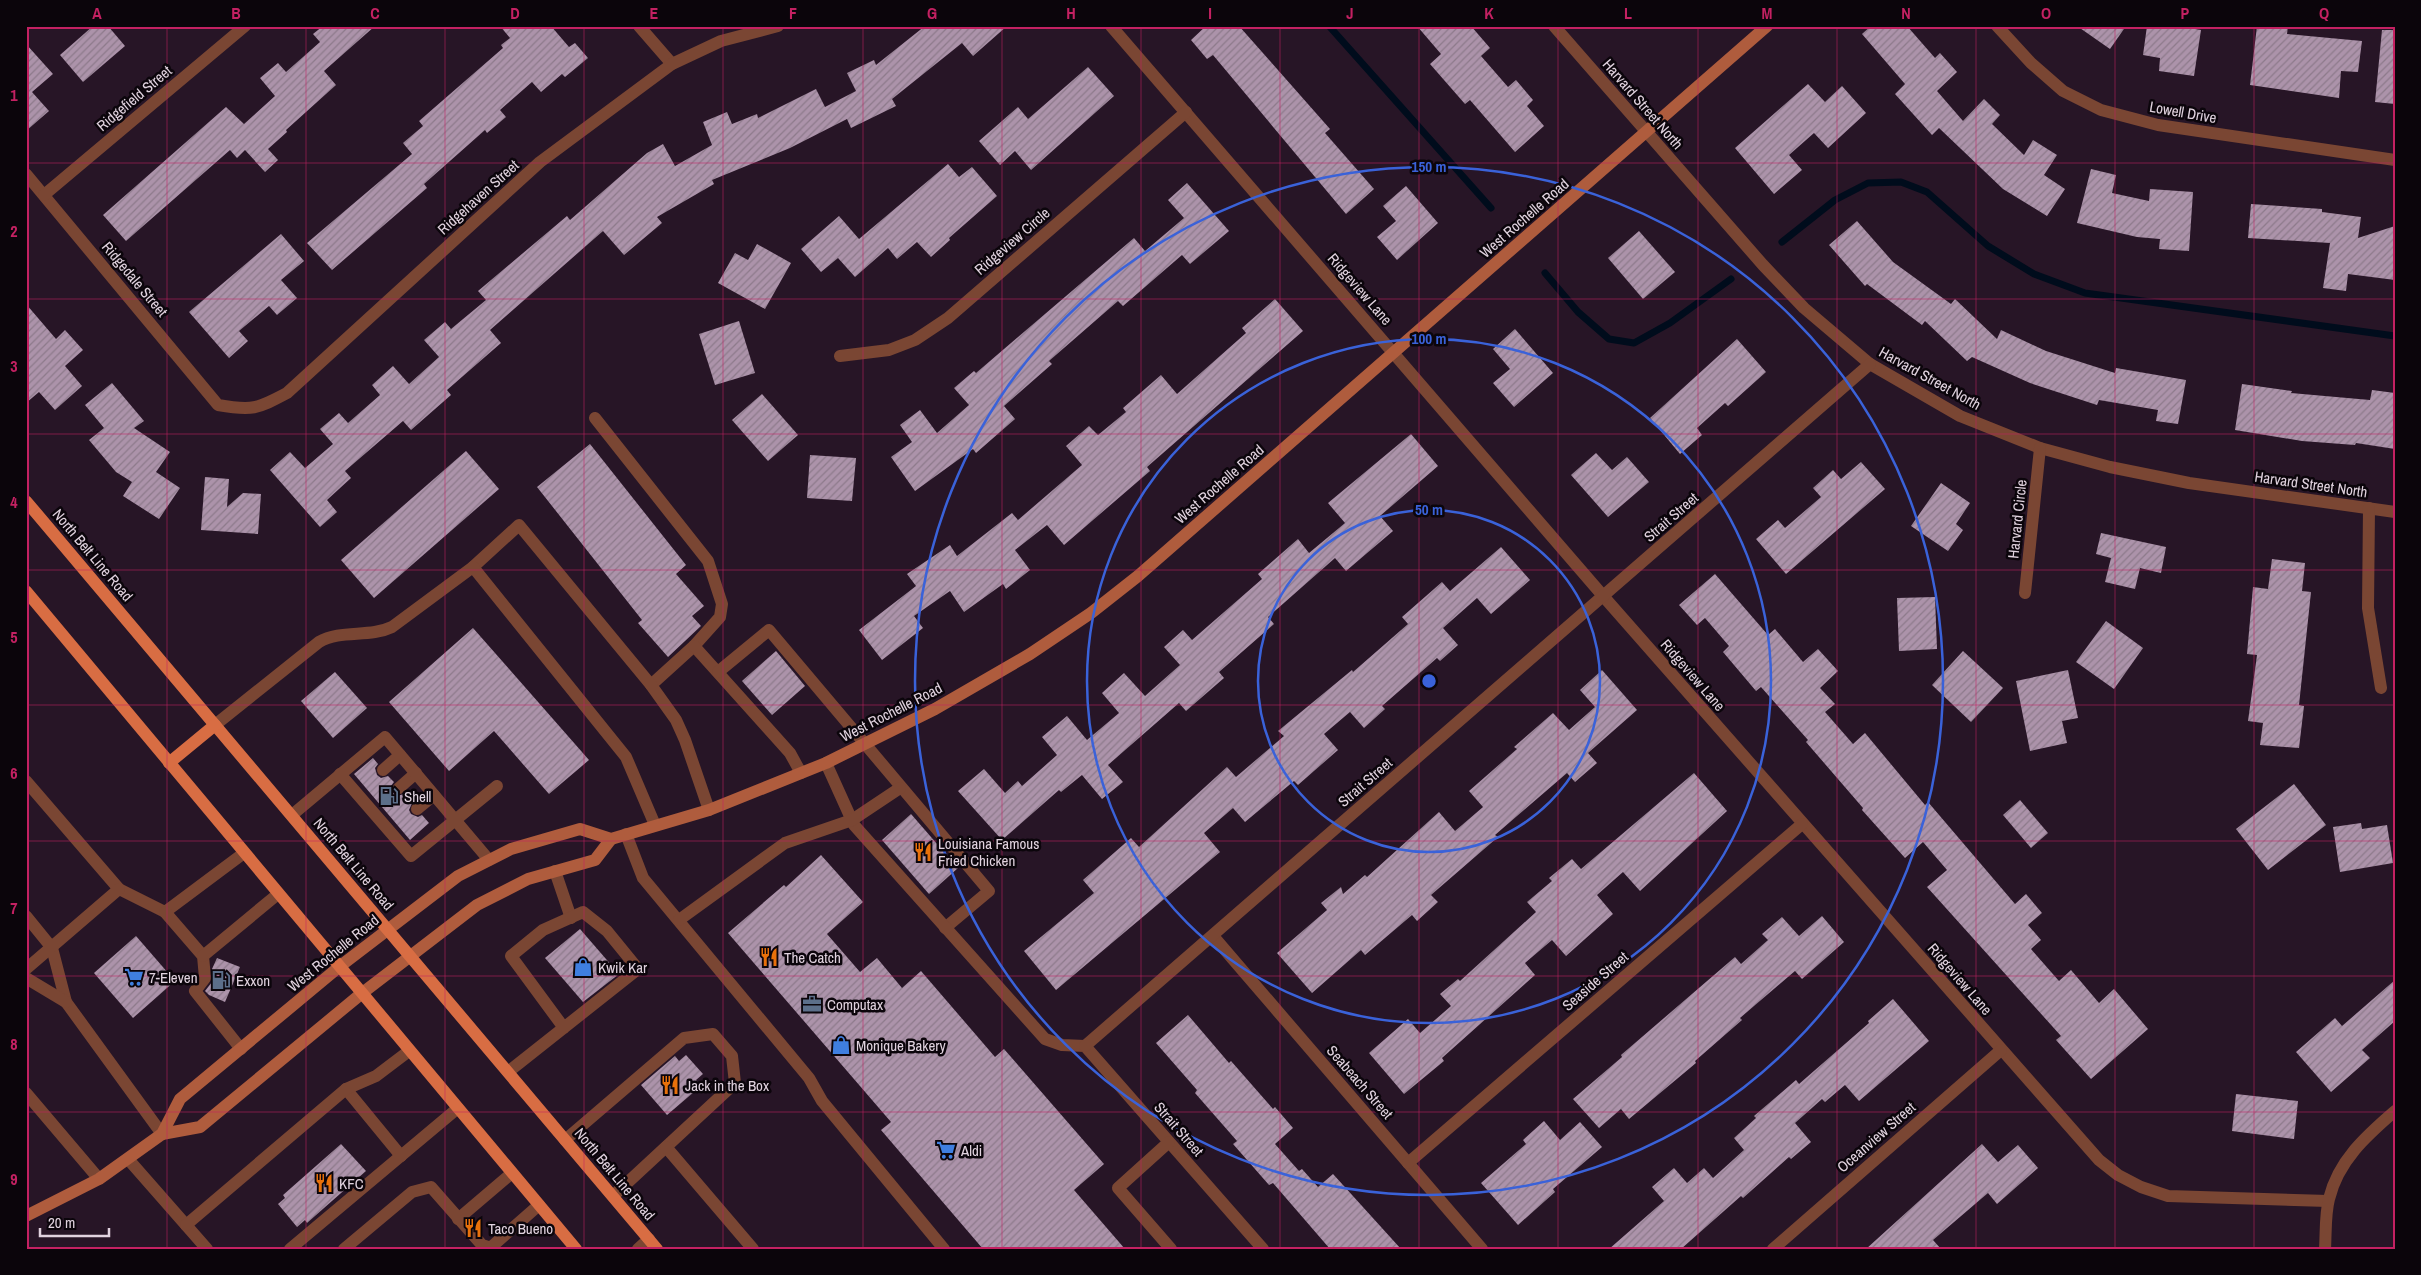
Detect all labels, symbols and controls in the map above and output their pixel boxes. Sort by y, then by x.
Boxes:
text: A [92,2,102,24]
text: B [231,2,241,24]
text: C [370,2,380,24]
text: D [510,2,520,24]
text: E [650,2,659,24]
text: F [789,2,797,24]
text: G [927,2,937,24]
text: H [1066,2,1076,24]
text: I [1208,2,1212,24]
text: J [1346,2,1354,24]
text: K [1484,2,1494,24]
text: L [1624,2,1632,24]
text: M [1762,2,1773,24]
text: N [1901,2,1911,24]
text: O [2041,2,2051,24]
text: P [2181,2,2190,24]
text: Q [2319,2,2329,24]
street label: Harvard Street North [1598,54,1688,154]
street label: Ridgefield Street [92,60,177,136]
text: 1 [10,84,18,106]
street label: Lowell Drive [2148,96,2218,128]
street label: Ridgehaven Street [433,154,524,239]
text: 150 m [1412,156,1446,177]
street label: West Rochelle Road [1475,173,1573,263]
street label: Ridgeview Circle [970,202,1054,280]
text: 2 [10,220,18,242]
street label: Ridgedale Street [97,237,173,322]
street label: Ridgeview Lane [1323,249,1397,330]
text: 100 m [1412,328,1446,349]
street label: Harvard Street North [1875,341,1985,415]
text: 3 [10,355,18,377]
street label: West Rochelle Road [1170,439,1268,529]
street label: Harvard Street North [2253,466,2369,502]
street label: Harvard Circle [2002,478,2032,560]
street label: Strait Street [1639,487,1703,546]
text: 4 [10,491,18,513]
text: 50 m [1415,499,1443,520]
street label: North Belt Line Road [48,504,138,606]
text: 5 [10,626,18,648]
street label: Ridgeview Lane [1656,635,1730,716]
centre of rings [1420,672,1438,690]
street label: West Rochelle Road [836,677,946,747]
street label: Strait Street [1333,752,1397,811]
text: 6 [10,762,18,784]
fuel station icon: Shell [378,785,400,807]
place label: Shell [404,786,431,807]
street label: North Belt Line Road [309,813,399,915]
place label: Louisiana Famous Fried Chicken [938,833,1039,871]
restaurant icon: Louisiana Famous Fried Chicken [912,841,934,863]
text: 7 [10,897,18,919]
street label: West Rochelle Road [283,910,383,996]
street label: Ridgeview Lane [1923,939,1997,1020]
restaurant icon: The Catch [758,946,780,968]
street label: Seaside Street [1557,946,1633,1016]
place label: The Catch [784,947,841,968]
shop icon: Kwik Kar [572,956,594,978]
place label: Kwik Kar [598,957,647,978]
supermarket icon: 7-Eleven [123,966,145,988]
place label: 7-Eleven [149,967,198,988]
fuel station icon: Exxon [210,969,232,991]
place label: Exxon [236,970,270,991]
office icon: Computax [801,993,823,1015]
place label: Computax [827,994,884,1015]
text: 8 [10,1033,18,1055]
shop icon: Monique Bakery [830,1034,852,1056]
place label: Monique Bakery [856,1035,946,1056]
street label: Seabeach Street [1322,1041,1398,1124]
restaurant icon: Jack in the Box [659,1074,681,1096]
place label: Jack in the Box [685,1075,770,1096]
street label: Strait Street [1150,1097,1209,1161]
street label: Oceanview Street [1832,1097,1920,1177]
street label: North Belt Line Road [570,1123,660,1225]
supermarket icon: Aldi [935,1139,957,1161]
place label: Aldi [960,1140,982,1161]
text: 9 [10,1168,18,1190]
restaurant icon: KFC [313,1172,335,1194]
place label: KFC [339,1173,364,1194]
scale bar [40,1205,109,1237]
text: 20 m [48,1212,75,1233]
restaurant icon: Taco Bueno [462,1217,484,1239]
place label: Taco Bueno [488,1218,553,1239]

